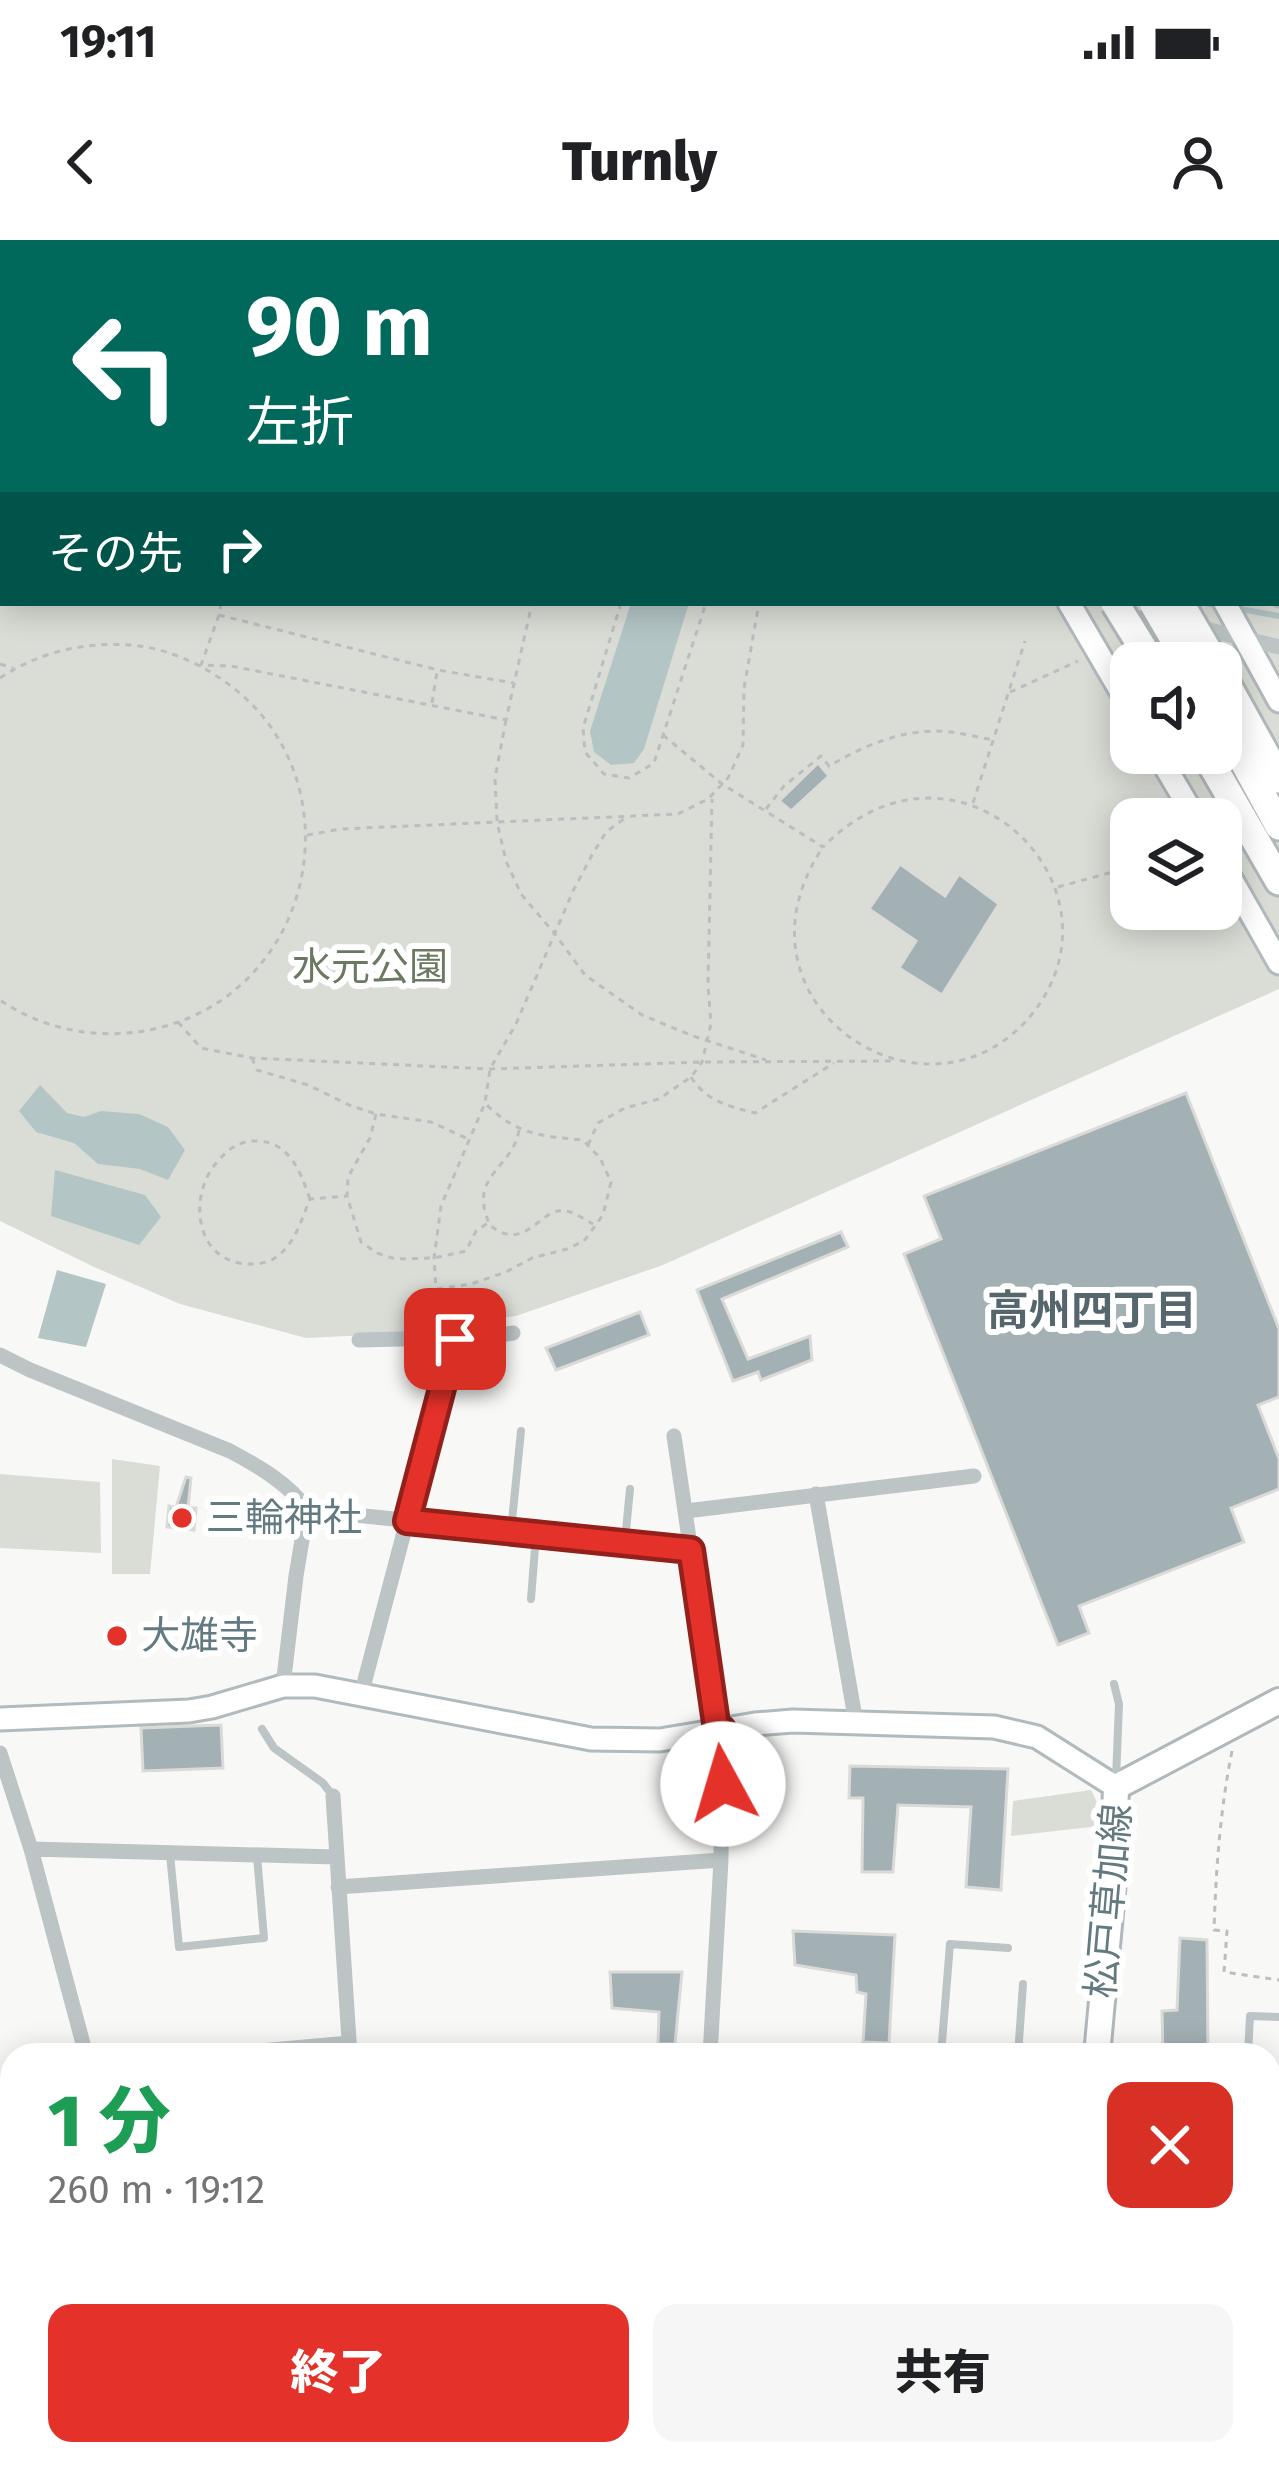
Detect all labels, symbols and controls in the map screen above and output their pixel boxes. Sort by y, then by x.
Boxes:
text: 19:11 [60,15,156,69]
icon: back [48,129,114,195]
icon: person [1165,129,1231,195]
text: Turnly [562,130,717,194]
text: 90 m [246,276,433,377]
icon: left [48,288,204,444]
text: 左折 [246,391,354,455]
icon: right [207,516,273,582]
text: その先 [48,527,183,581]
map controls [1110,642,1242,930]
button: sound [1110,642,1242,774]
button: layers [1110,798,1242,930]
park label: 水元公園 [292,944,448,990]
district label: 高州四丁目 [987,1286,1197,1336]
pin [404,1288,506,1390]
icon: arrive [422,1306,488,1372]
place label: 三輪神社 [206,1495,362,1541]
marker: 三輪神社 [169,1505,195,1531]
place label: 大雄寺 [141,1613,258,1659]
marker: 大雄寺 [104,1623,130,1649]
position arrow [660,1721,786,1847]
street label: 松戸草加線 [1078,1802,1140,2000]
text: 1 分 [48,2079,170,2165]
button: close [1107,2082,1233,2208]
text: 260 m · 19:12 [48,2167,265,2213]
button: 終了 [48,2304,629,2442]
button: 共有 [653,2304,1233,2442]

